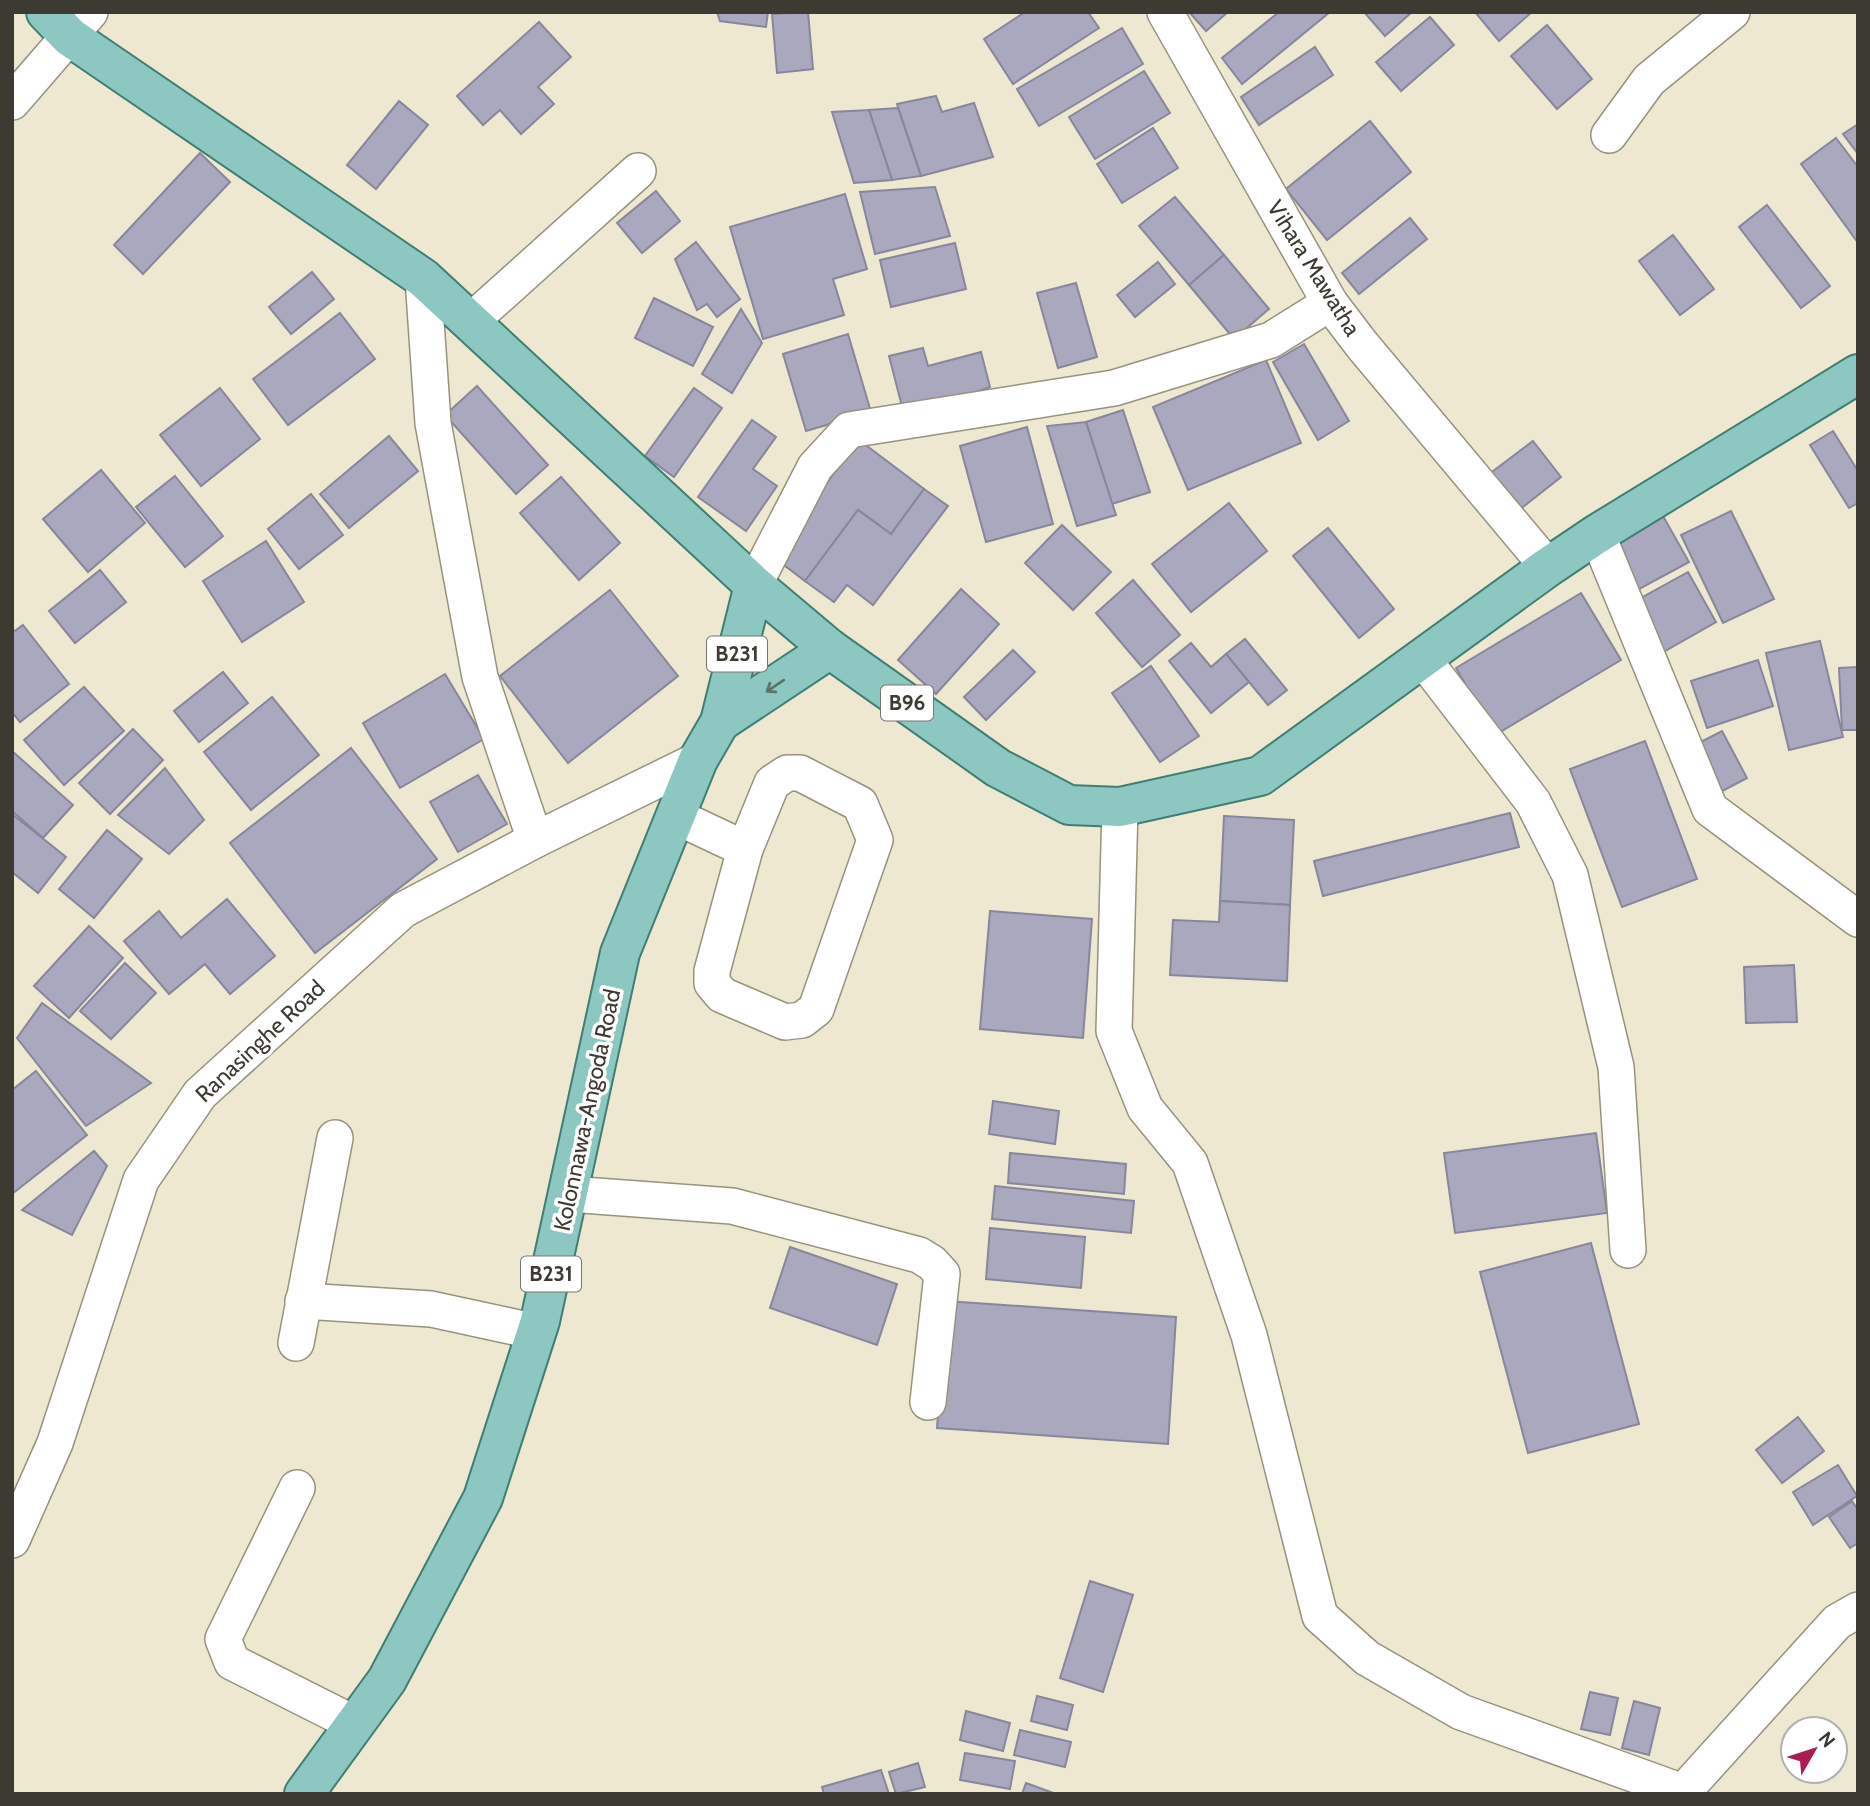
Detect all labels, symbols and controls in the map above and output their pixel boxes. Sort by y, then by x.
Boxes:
street label: Vihara Mawatha [1261,195,1367,341]
road number: B231 [707,636,767,672]
one-way arrow [766,678,785,693]
road number: B96 [881,686,933,720]
street label: Ranasinghe Road [189,974,331,1108]
street label: Kolonnawa-Angoda Road [548,986,626,1234]
road number: B231 [521,1256,581,1292]
north arrow [1779,1715,1849,1785]
text: N [1814,1727,1840,1752]

